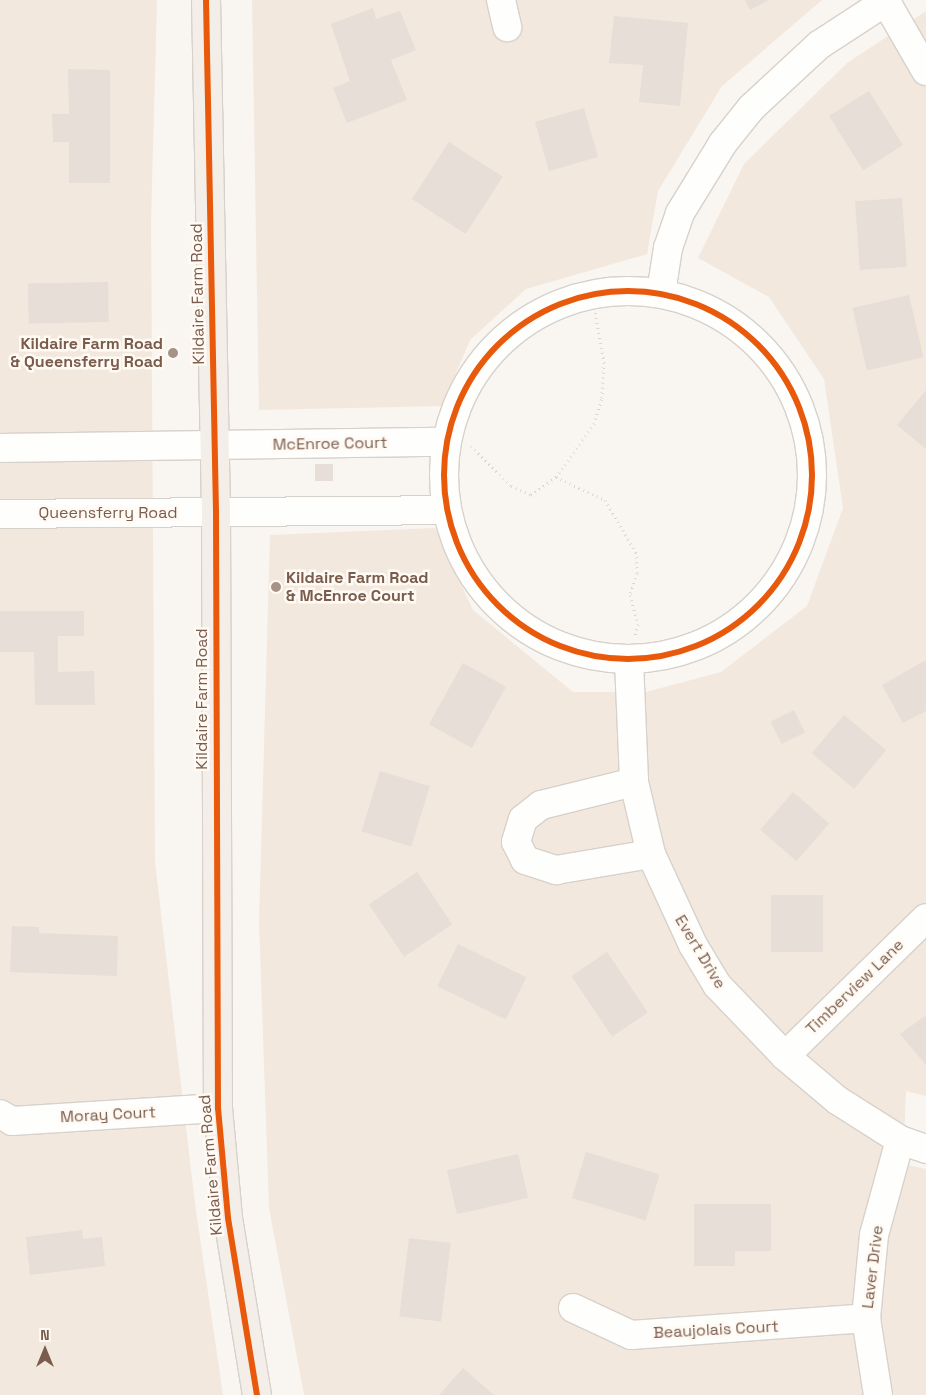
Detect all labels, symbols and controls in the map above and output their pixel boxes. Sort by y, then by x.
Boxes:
street label: Kildaire Farm Road [187,223,209,365]
place label: Kildaire Farm Road & Queensferry Road [11,334,163,372]
marker: Kildaire Farm Road & Queensferry Road [167,347,179,359]
street label: McEnroe Court [272,433,388,455]
street label: Queensferry Road [39,503,177,523]
place label: Kildaire Farm Road & McEnroe Court [286,568,429,606]
marker: Kildaire Farm Road & McEnroe Court [270,581,282,593]
street label: Kildaire Farm Road [192,628,212,770]
street label: Evert Drive [670,912,730,992]
street label: Timberview Lane [802,935,908,1039]
street label: Kildaire Farm Road [195,1094,227,1236]
street label: Moray Court [60,1103,156,1127]
street label: Laver Drive [858,1224,888,1310]
street label: Beaujolais Court [653,1317,779,1343]
north arrow [20,1325,70,1375]
text: N [40,1326,50,1344]

